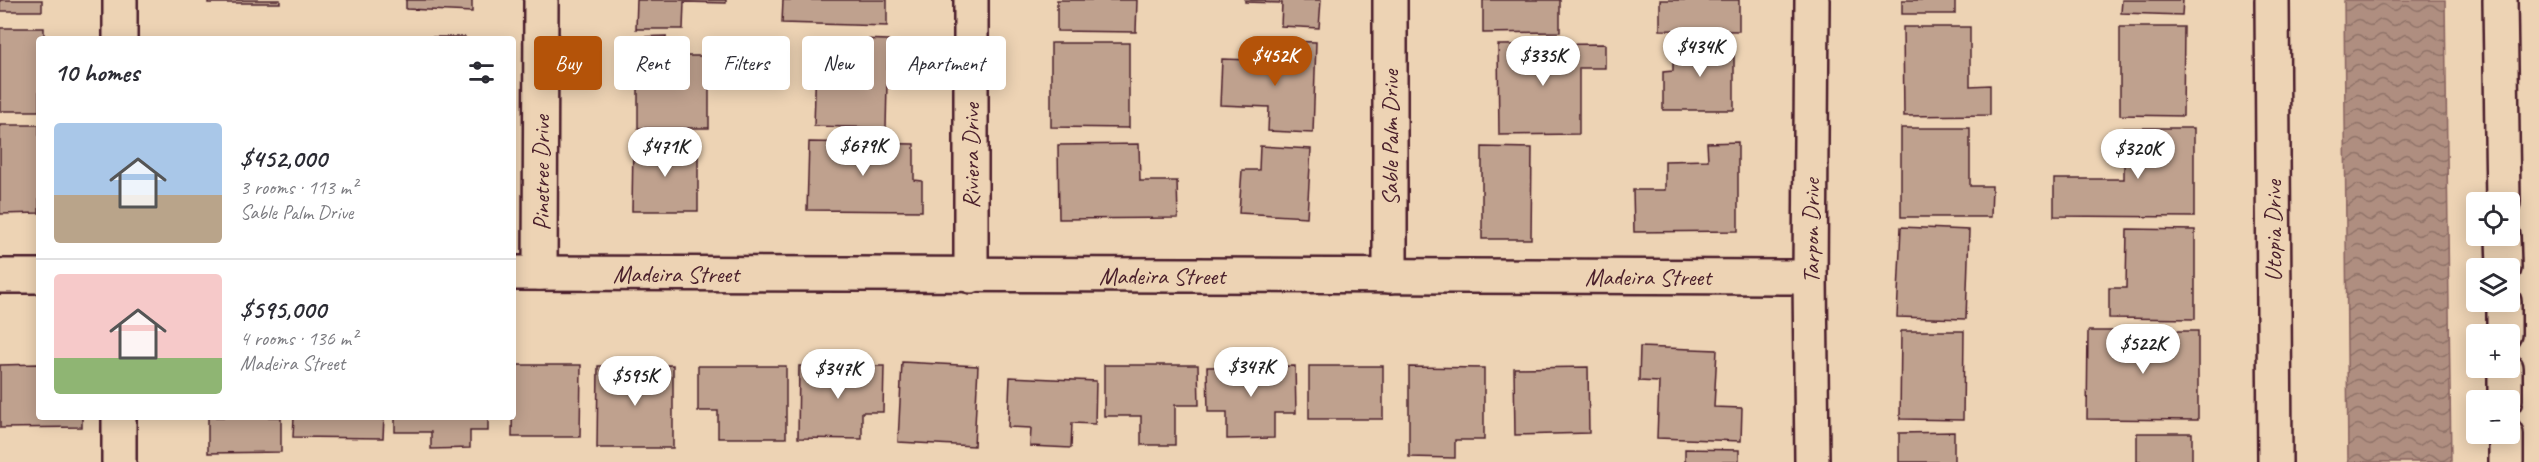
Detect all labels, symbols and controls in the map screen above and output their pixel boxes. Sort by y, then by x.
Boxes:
pin: $434K [1658,27,1742,78]
text: $434K [1677,34,1723,59]
chip: Buy [534,36,602,90]
chip: Rent [614,36,690,90]
chip: Filters [702,36,790,90]
chip: New [802,36,874,90]
chip: Apartment [886,36,1006,90]
pin: $452K [1233,36,1317,87]
pin: $335K [1501,36,1585,87]
text: $452K [1252,43,1298,68]
text: $335K [1520,43,1566,68]
text: 10 homes [54,56,139,89]
icon: filters [465,56,498,89]
street label: Sable Palm Drive [1375,68,1405,206]
street label: Riviera Drive [956,101,986,209]
street label: Pinetree Drive [526,113,556,231]
pin: $679K [821,126,905,177]
pin: $471K [623,127,707,178]
pin: $320K [2096,129,2180,180]
text: $679K [840,133,886,158]
text: $471K [642,134,688,159]
text: $320K [2115,136,2161,161]
text: $452,000 [240,142,327,175]
icon: home [102,147,174,219]
text: 3 rooms · 113 m² [240,175,357,200]
street label: Tarpon Drive [1796,176,1826,284]
street label: Utopia Drive [2258,178,2288,282]
map controls [2466,192,2520,444]
button: locate [2466,192,2520,246]
text: Sable Palm Drive [240,200,353,225]
button: layers [2466,258,2520,312]
street label: Madeira Street [613,259,741,289]
street label: Madeira Street [1099,261,1227,291]
street label: Madeira Street [1585,262,1713,292]
text: $595,000 [240,293,326,326]
icon: home [102,298,174,370]
pin: $522K [2101,324,2185,375]
button: + [2466,324,2520,378]
text: 4 rooms · 136 m² [240,326,357,351]
text: $522K [2120,331,2166,356]
pin: $347K [1209,347,1293,398]
pin: $347K [796,349,880,400]
text: Madeira Street [240,351,345,376]
text: $347K [1228,354,1274,379]
pin: $595K [593,356,677,407]
text: $347K [815,356,861,381]
text: $595K [612,363,658,388]
button: − [2466,390,2520,444]

